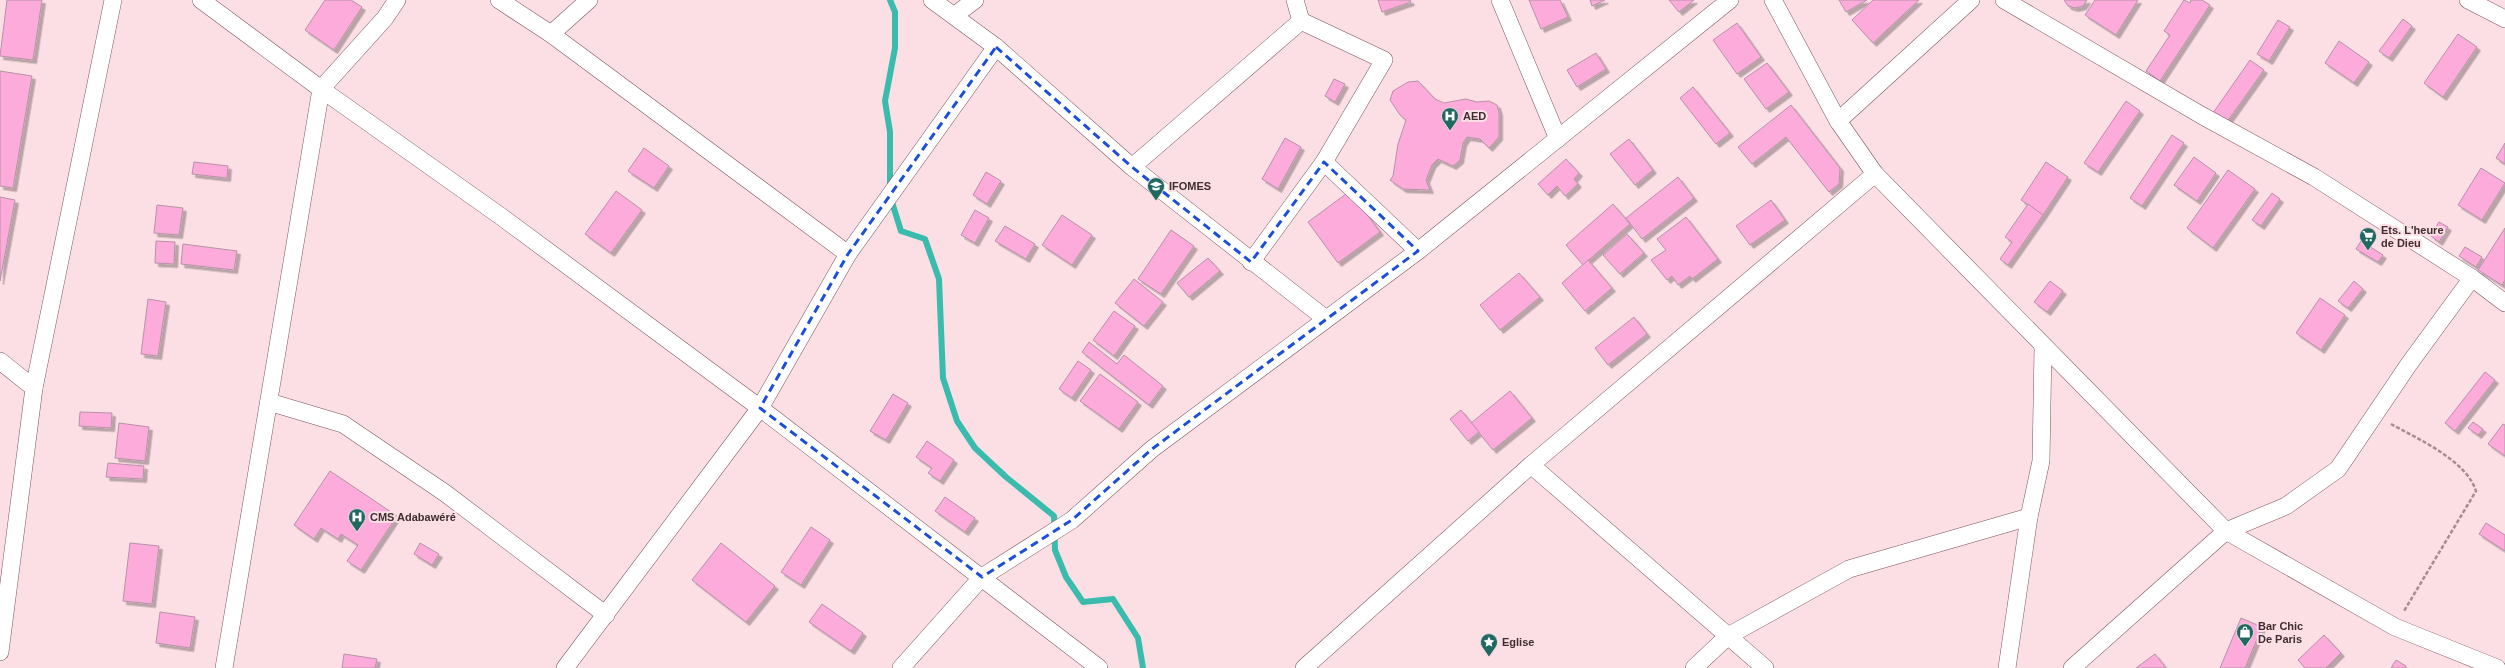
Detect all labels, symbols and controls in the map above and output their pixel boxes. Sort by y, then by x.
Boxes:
hospital icon: AED [1440,106,1460,131]
place label: AED [1463,110,1486,122]
school or university icon: IFOMES [1146,176,1166,201]
place label: IFOMES [1169,180,1211,192]
place label: Ets. L'heure de Dieu [2381,224,2444,249]
supermarket icon: Ets. L'heure de Dieu [2358,226,2378,251]
hospital icon: CMS Adabawéré [347,507,367,532]
place label: CMS Adabawéré [370,511,456,523]
place label: Bar Chic De Paris [2258,620,2303,645]
shop icon: Bar Chic De Paris [2235,622,2255,647]
place icon: Eglise [1479,632,1499,657]
place label: Eglise [1502,636,1534,648]

